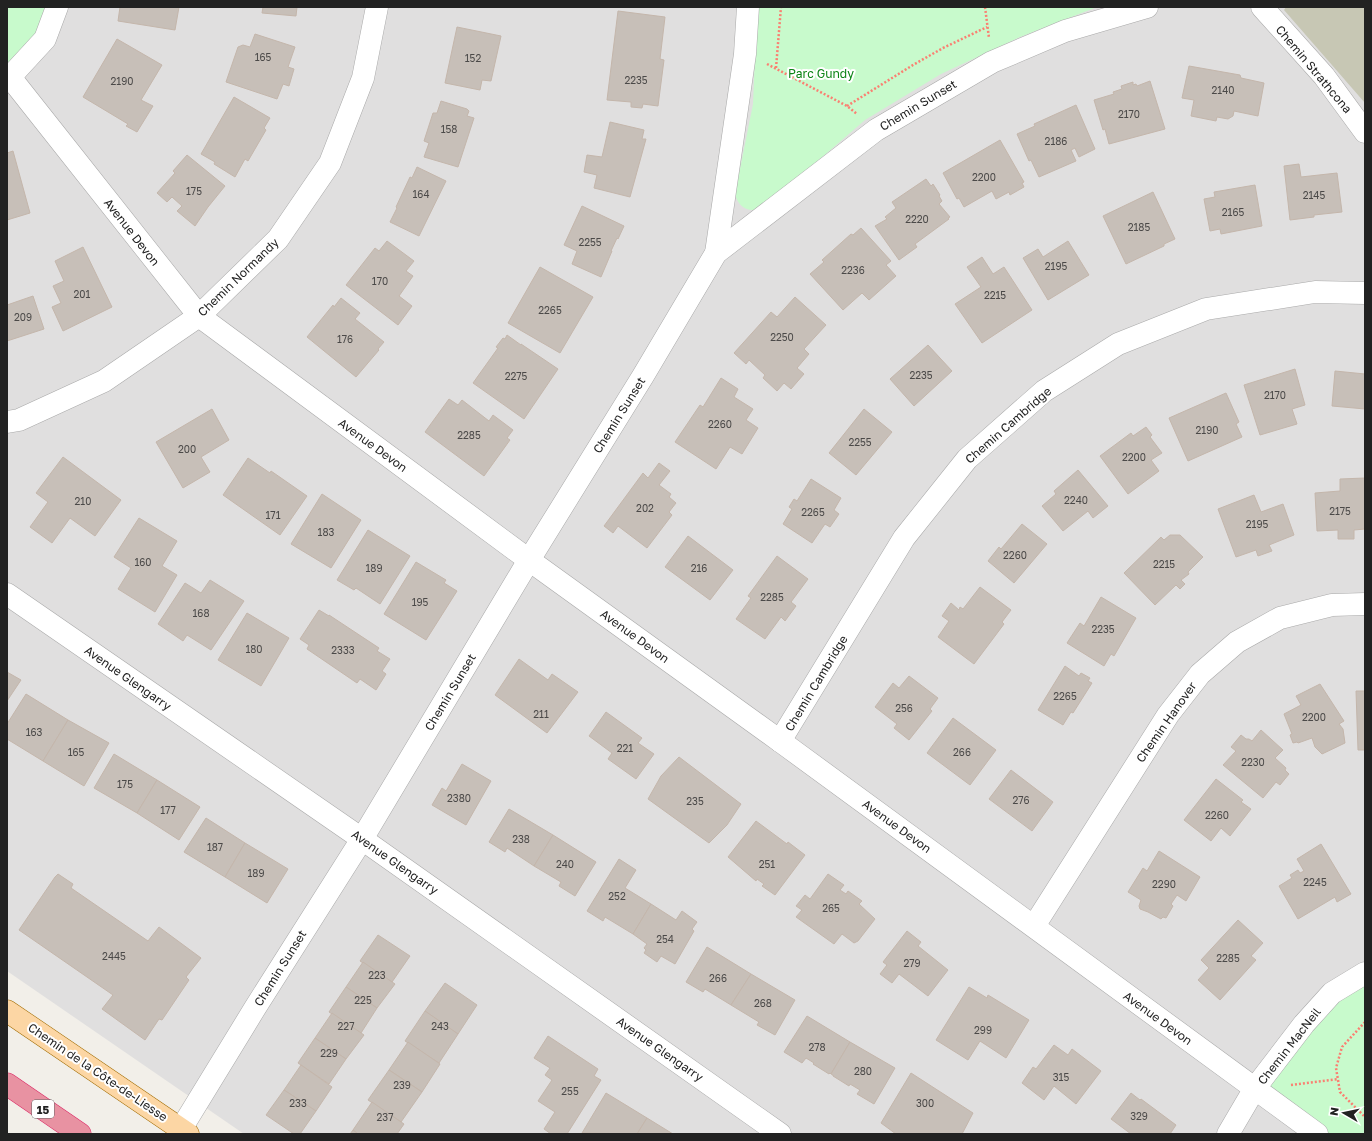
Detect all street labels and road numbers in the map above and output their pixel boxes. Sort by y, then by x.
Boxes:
street label: Chemin Strathcona [1273,22,1355,116]
street label: Chemin Sunset [877,76,959,134]
street label: Avenue Devon [101,195,163,269]
street label: Chemin Normandy [194,234,282,319]
street label: Chemin Sunset [590,374,649,456]
street label: Chemin Cambridge [962,383,1054,467]
street label: Avenue Devon [336,415,410,475]
street label: Avenue Devon [598,606,672,666]
street label: Chemin Cambridge [781,632,851,734]
street label: Avenue Glengarry [82,642,175,714]
street label: Chemin Sunset [421,651,479,733]
street label: Chemin Hanover [1133,678,1200,765]
street label: Avenue Devon [860,796,934,856]
street label: Avenue Glengarry [349,826,442,898]
street label: Chemin Sunset [251,927,310,1009]
street label: Avenue Devon [1121,988,1195,1048]
street label: Chemin MacNeil [1254,1004,1324,1087]
street label: Avenue Glengarry [614,1013,707,1085]
street label: Chemin de la Côte-de-Liesse [25,1020,171,1124]
road number: 15 [32,1100,54,1118]

